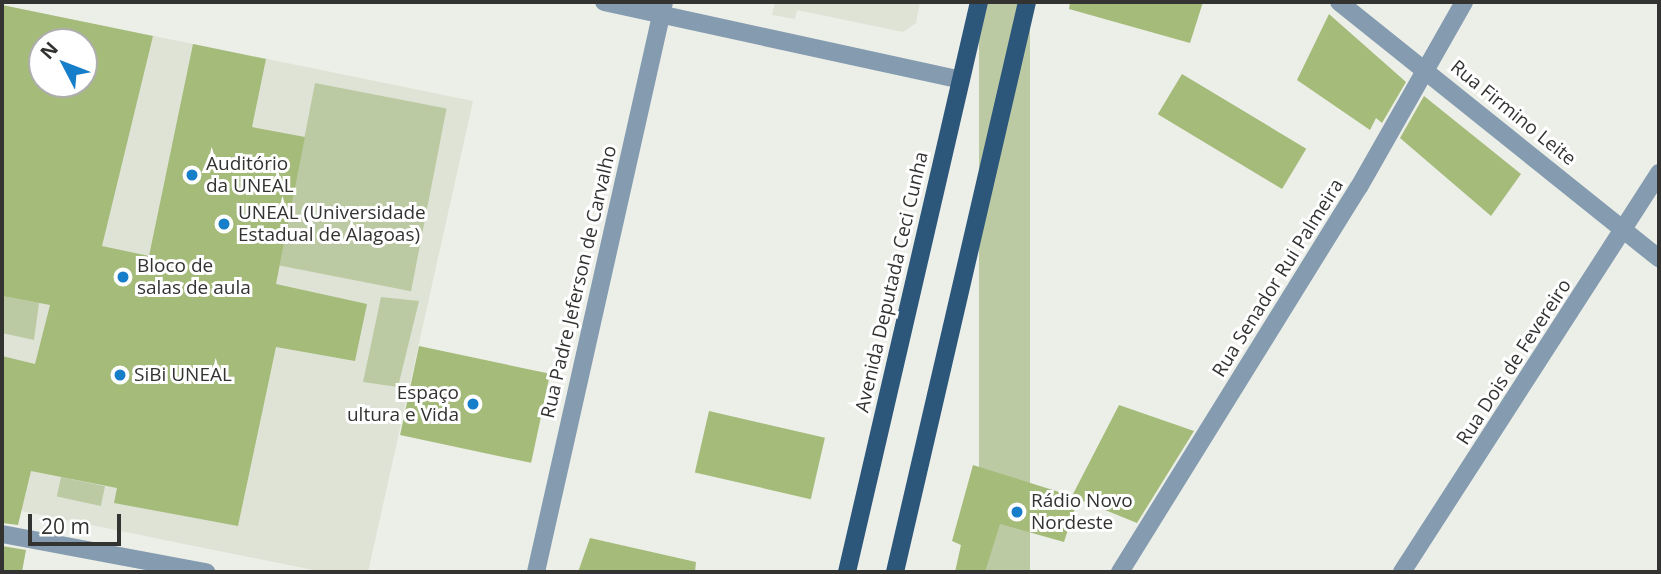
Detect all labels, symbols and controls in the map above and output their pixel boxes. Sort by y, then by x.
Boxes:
north arrow [28,28,98,98]
text: N [34,36,64,65]
street label: Rua Firmino Leite [1446,56,1580,170]
street label: Rua Padre Jeferson de Carvalho [537,144,621,420]
street label: Avenida Deputada Ceci Cunha [851,149,933,415]
place label: Auditório da UNEAL [206,153,294,197]
marker: Auditório da UNEAL [184,167,200,183]
street label: Rua Senador Rui Palmeira [1208,175,1348,381]
place label: UNEAL (Universidade Estadual de Alagoas) [238,202,426,246]
marker: UNEAL (Universidade Estadual de Alagoas) [216,216,232,232]
place label: Bloco de salas de aula [137,255,251,299]
marker: Bloco de salas de aula [115,269,131,285]
street label: Rua Dois de Fevereiro [1452,275,1576,449]
place label: SiBi UNEAL [134,364,232,386]
marker: SiBi UNEAL [112,367,128,383]
place label: Espaço ultura e Vida [347,382,459,426]
marker: Espaço ultura e Vida [465,396,481,412]
place label: Rádio Novo Nordeste [1031,490,1133,534]
scale bar [32,500,124,544]
marker: Rádio Novo Nordeste [1009,504,1025,520]
text: 20 m [41,512,90,540]

